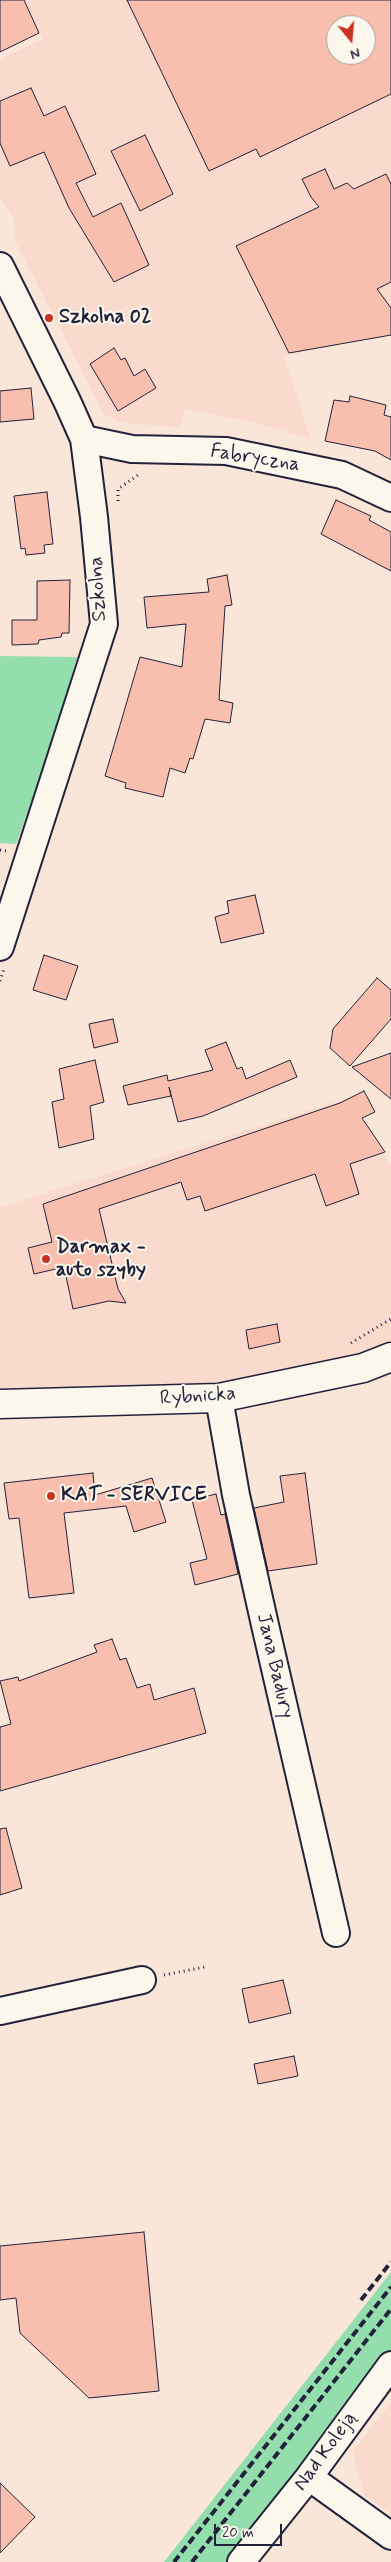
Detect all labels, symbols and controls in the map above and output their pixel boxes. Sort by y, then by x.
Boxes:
north arrow [326,15,376,65]
text: N [348,43,362,63]
place label: Szkolna 02 [59,306,151,330]
marker: Szkolna 02 [43,312,55,324]
street label: Fabryczna [208,440,302,478]
street label: Szkolna [85,556,113,622]
place label: Darmax - auto szyby [56,1236,146,1283]
marker: Darmax - auto szyby [40,1253,52,1265]
street label: Rybnicka [159,1382,237,1412]
place label: KAT - SERVICE [61,1484,207,1508]
marker: KAT - SERVICE [45,1490,57,1502]
street label: Jana Badury [250,1611,298,1721]
street label: Nad Koleją [289,2408,363,2496]
scale bar [216,2514,284,2546]
text: 20 m [222,2523,254,2543]

